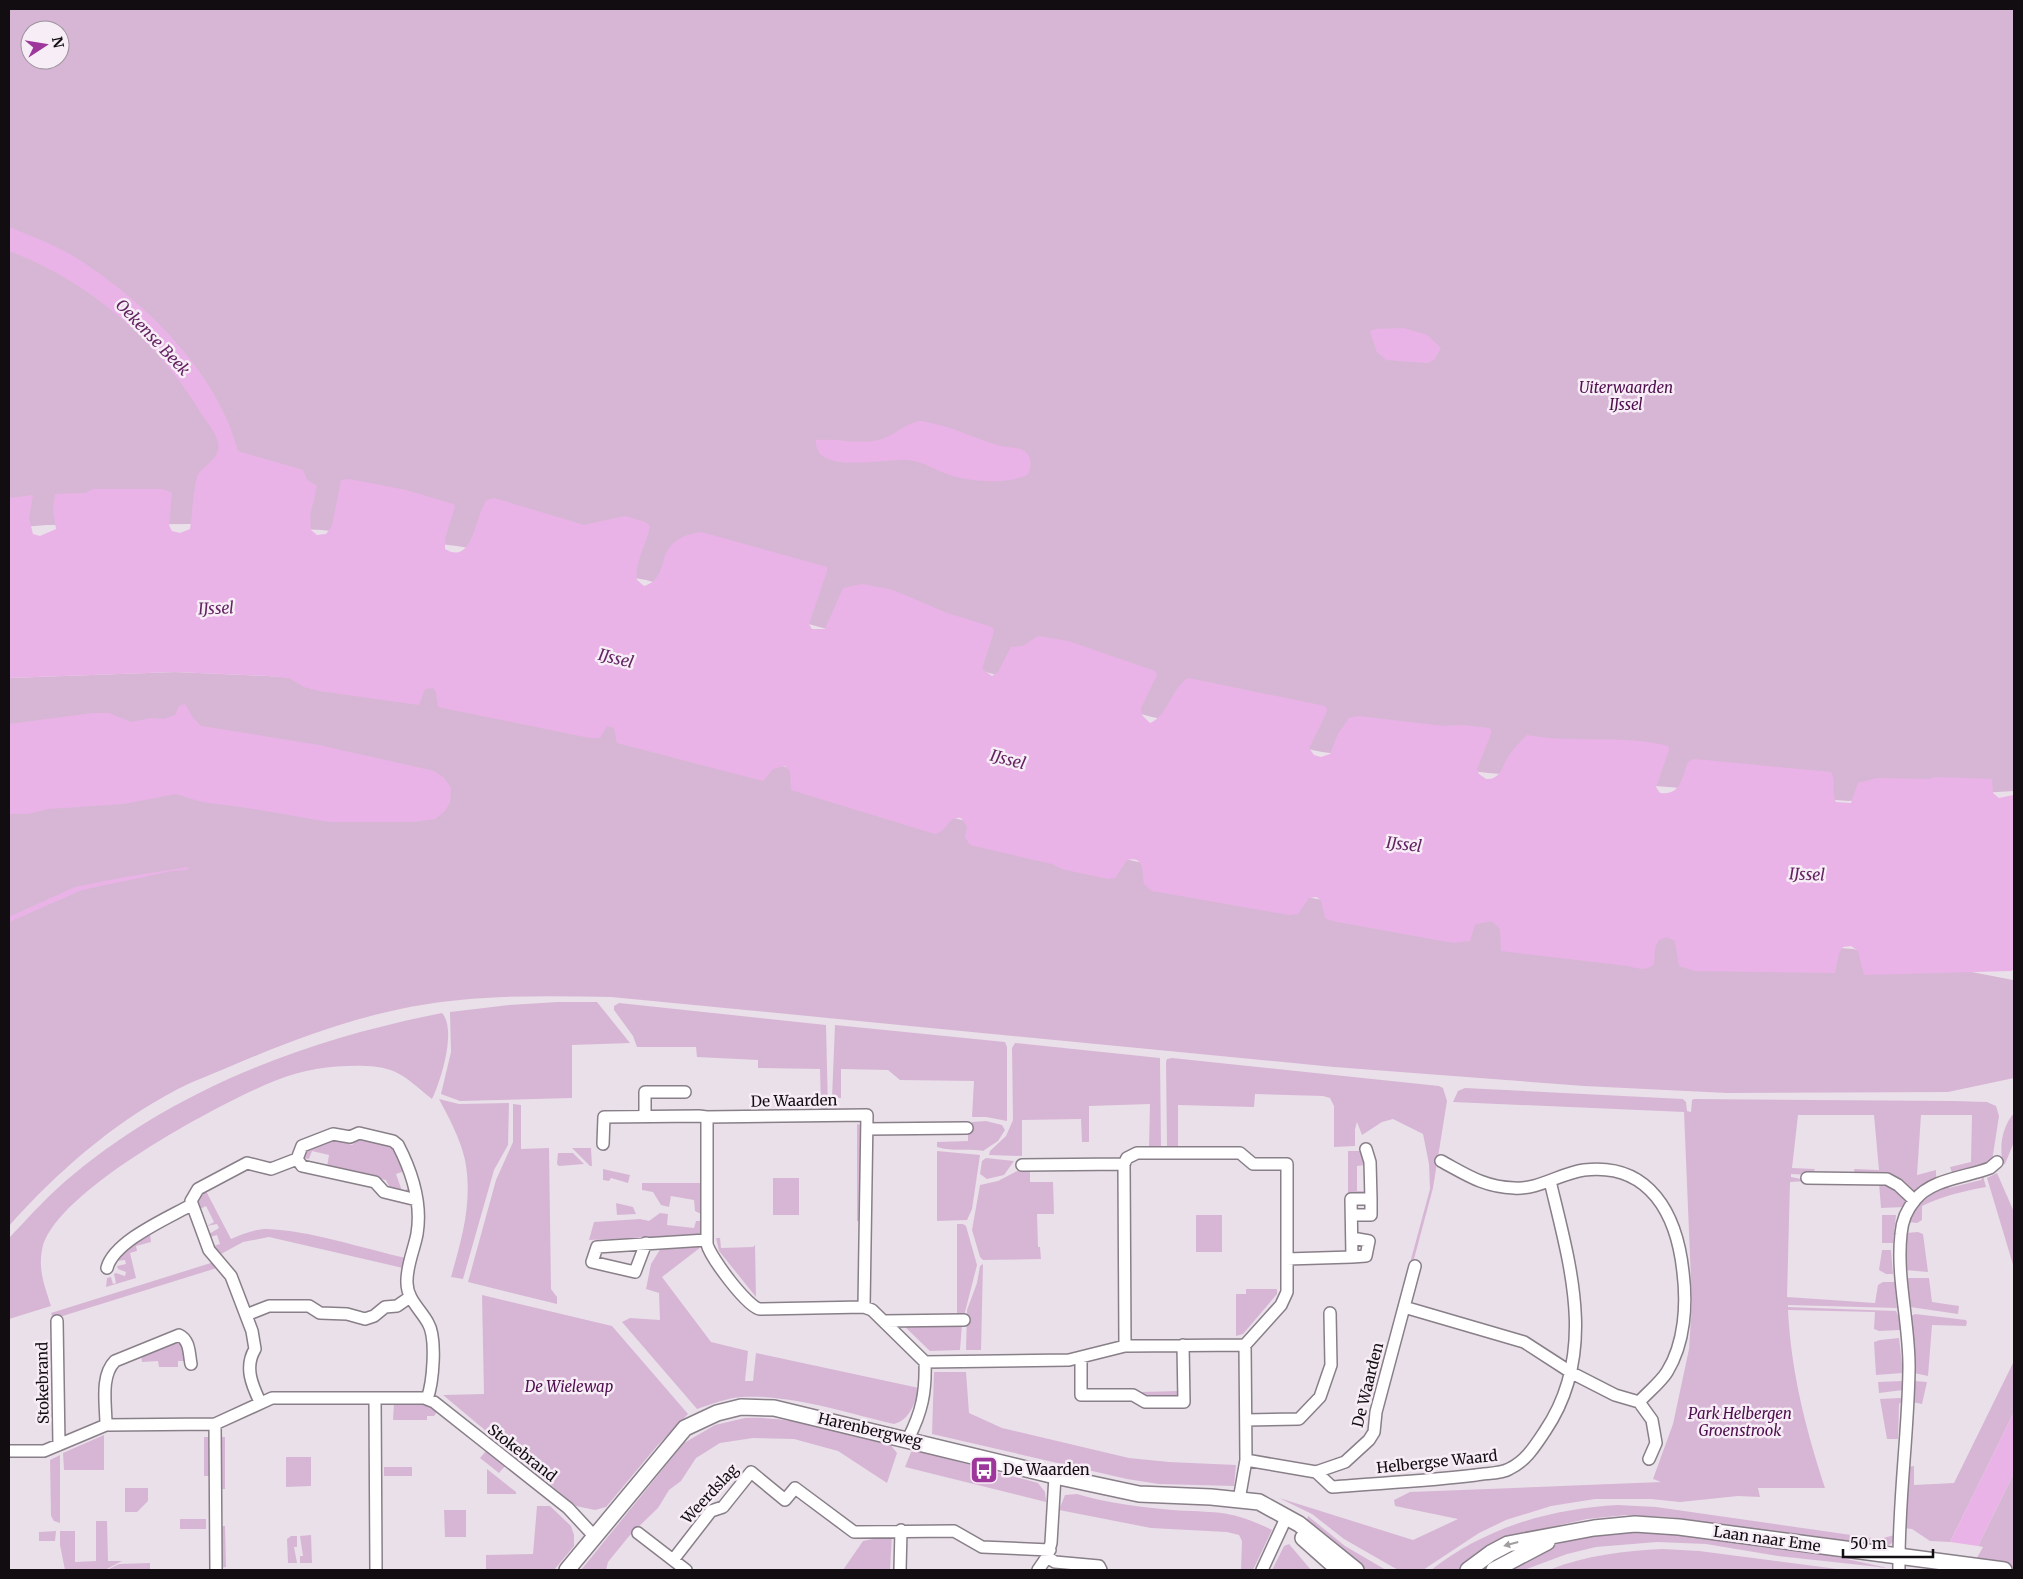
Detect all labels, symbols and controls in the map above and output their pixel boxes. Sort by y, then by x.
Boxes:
north arrow [20,20,70,70]
text: N [48,35,68,50]
water label: Oekense Beek [112,295,195,380]
park label: Uiterwaarden IJssel [1579,378,1673,414]
water label: IJssel [198,597,235,619]
water label: IJssel [596,644,636,672]
water label: IJssel [988,745,1028,773]
water label: IJssel [1385,832,1423,856]
water label: IJssel [1789,863,1826,885]
street label: De Waarden [750,1090,838,1111]
street label: De Waarden [1348,1340,1387,1429]
street label: Stokebrand [32,1342,53,1424]
park label: De Wielewap [524,1377,613,1396]
park label: Park Helbergen Groenstrook [1688,1404,1792,1440]
street label: Harenbergweg [816,1408,924,1451]
street label: Stokebrand [484,1420,561,1485]
street label: Helbergse Waard [1376,1446,1498,1477]
bus stop icon: De Waarden [969,1455,999,1485]
street label: Weerdslag [677,1460,742,1528]
place label: De Waarden [1003,1460,1090,1479]
street label: Laan naar Eme [1712,1522,1822,1555]
scale bar [1843,1526,1933,1558]
text: 50 m [1850,1534,1887,1553]
one-way arrow [1504,1541,1519,1549]

